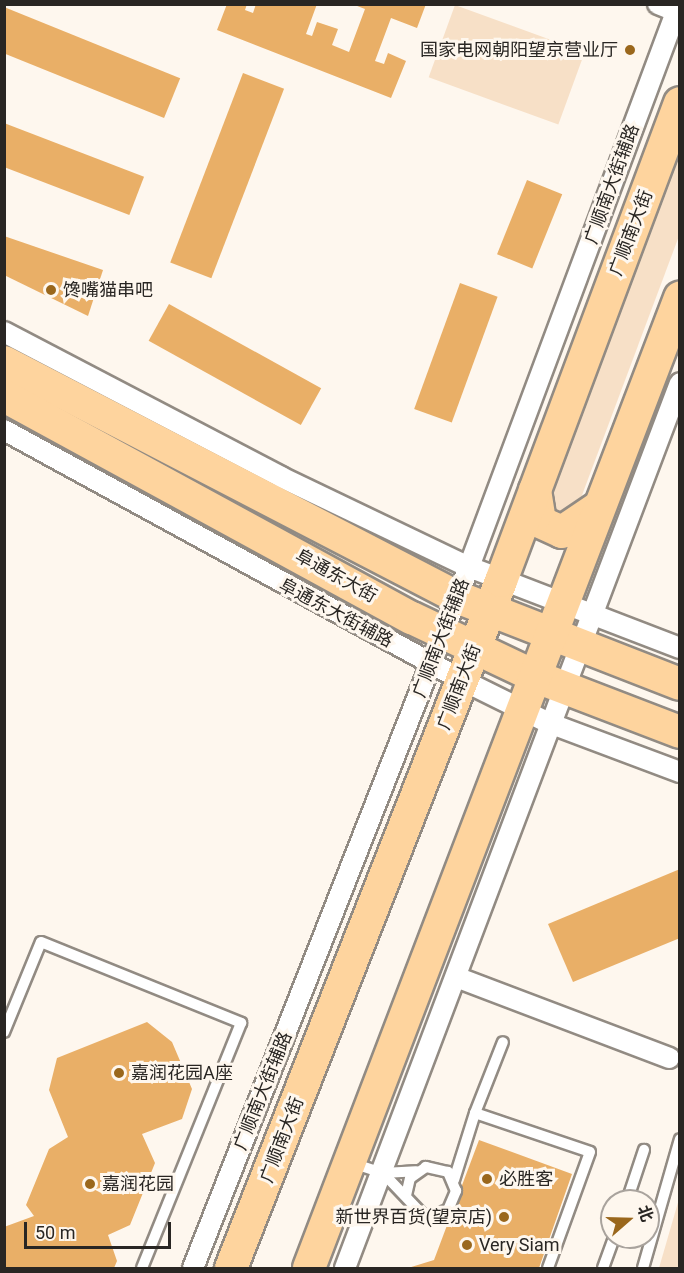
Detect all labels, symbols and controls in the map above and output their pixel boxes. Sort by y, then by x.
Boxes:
place label: 国家电网朝阳望京营业厅 [420,39,618,61]
marker: 国家电网朝阳望京营业厅 [623,43,637,57]
street label: 广顺南大街辅路 [580,121,644,247]
street label: 广顺南大街 [605,187,657,279]
place label: 馋嘴猫串吧 [63,279,153,301]
marker: 馋嘴猫串吧 [44,283,58,297]
street label: 阜通东大街 [291,545,381,607]
street label: 阜通东大街辅路 [275,574,397,652]
street label: 广顺南大街辅路 [408,575,474,701]
street label: 广顺南大街 [433,641,485,733]
street label: 广顺南大街辅路 [229,1029,297,1153]
place label: 嘉润花园A座 [131,1062,233,1084]
marker: 嘉润花园A座 [112,1066,126,1080]
street label: 广顺南大街 [256,1094,308,1186]
place label: 必胜客 [499,1168,553,1190]
marker: 必胜客 [480,1172,494,1186]
place label: 嘉润花园 [102,1173,174,1195]
marker: 嘉润花园 [83,1177,97,1191]
north arrow [600,1189,660,1249]
text: 北 [634,1203,657,1224]
place label: 新世界百货(望京店) [336,1206,492,1228]
scale bar [27,1210,174,1248]
marker: 新世界百货(望京店) [497,1210,511,1224]
text: 50 m [35,1222,75,1243]
place label: Very Siam [479,1234,559,1256]
marker: Very Siam [460,1238,474,1252]

